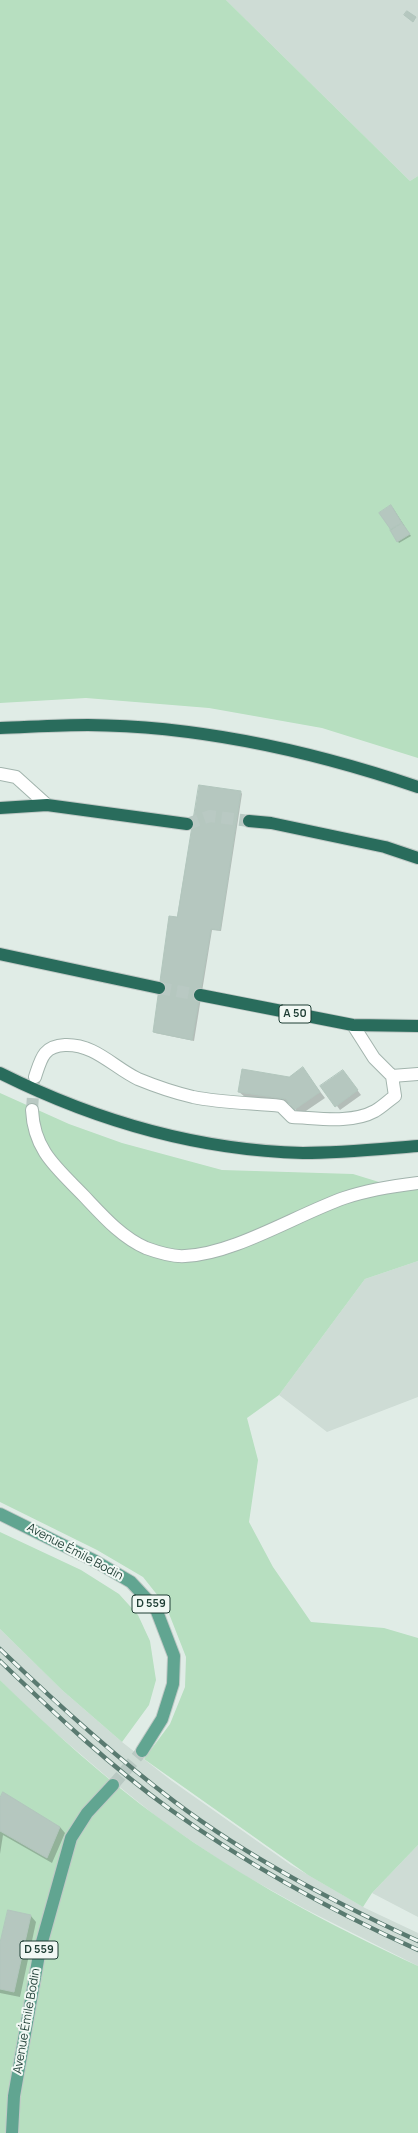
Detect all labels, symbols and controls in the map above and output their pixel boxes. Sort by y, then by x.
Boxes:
road number: A 50 [279,1005,311,1023]
street label: Avenue Émile Bodin [24,1521,126,1583]
road number: D 559 [132,1595,170,1613]
road number: D 559 [20,1941,58,1959]
street label: Avenue Émile Bodin [11,1967,43,2075]

